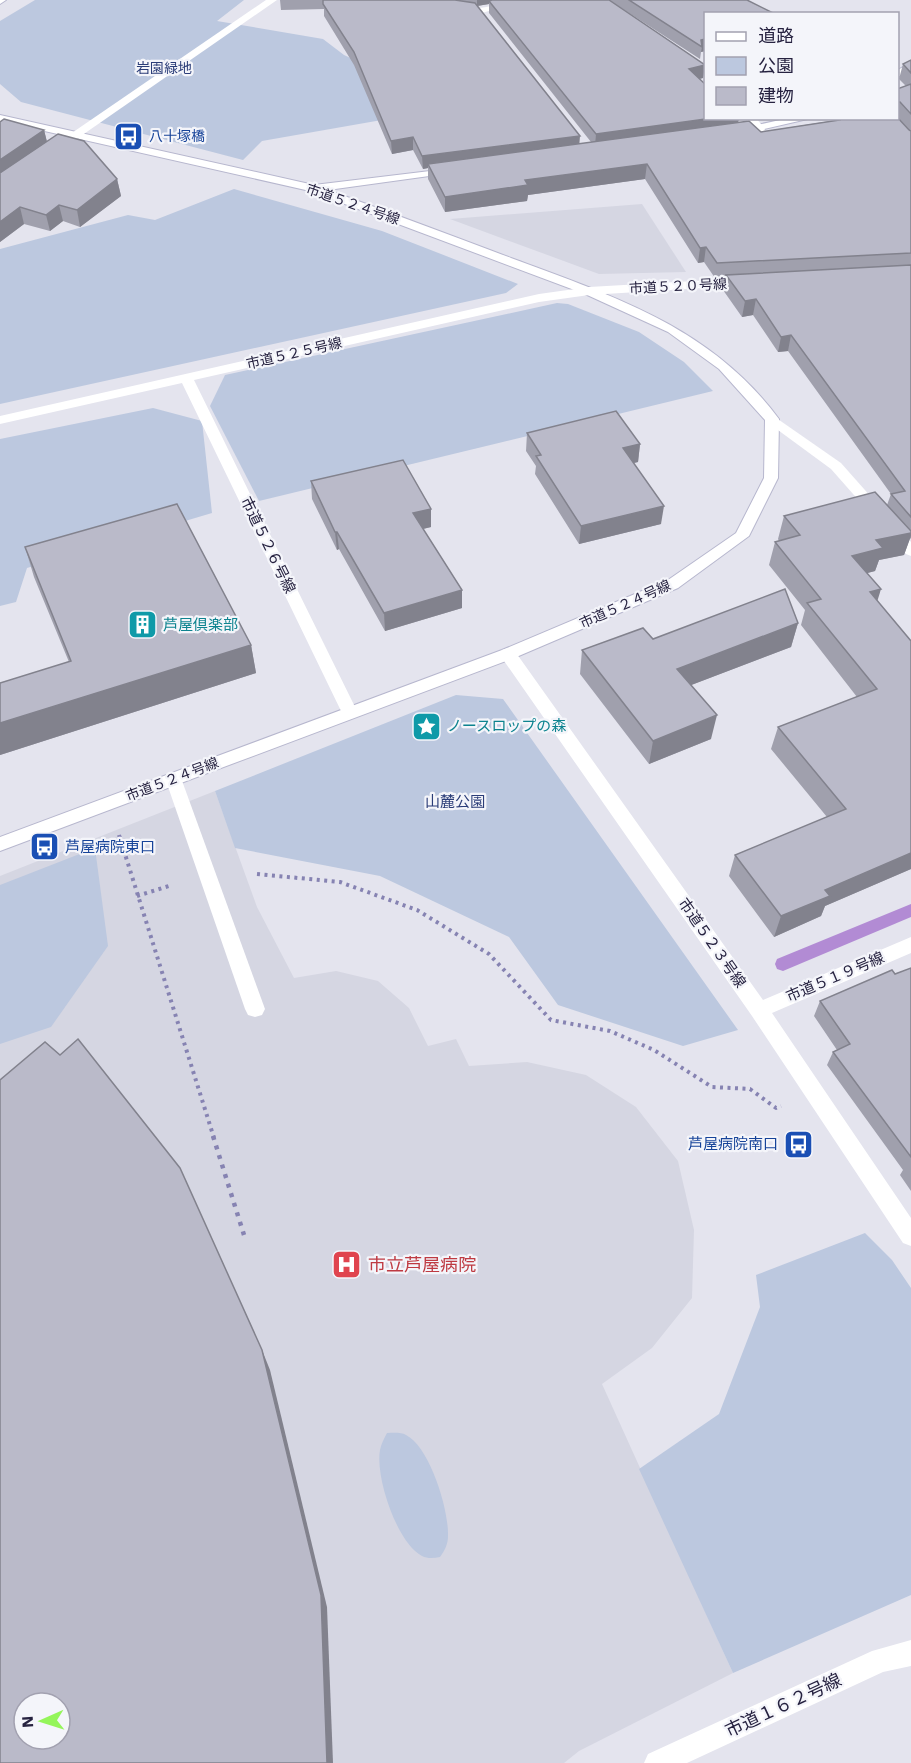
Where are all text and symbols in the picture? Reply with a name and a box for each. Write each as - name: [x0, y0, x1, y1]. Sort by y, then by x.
- legend: [704, 12, 899, 120]
- text: 道路: [758, 25, 794, 46]
- text: 公園: [758, 55, 794, 76]
- park label: 岩園緑地: [136, 60, 192, 76]
- text: 建物: [758, 85, 794, 106]
- bus stop icon: 八十塚橋: [112, 120, 144, 152]
- place label: 八十塚橋: [149, 128, 205, 144]
- street label: 市道５２４号線: [304, 180, 402, 228]
- street label: 市道５２０号線: [629, 275, 727, 297]
- street label: 市道５２５号線: [244, 334, 344, 372]
- street label: 市道５２６号線: [237, 494, 299, 596]
- street label: 市道５２４号線: [577, 577, 673, 631]
- building icon: 芦屋倶楽部: [126, 609, 158, 641]
- place label: 芦屋倶楽部: [163, 616, 238, 634]
- place icon: ノースロップの森: [410, 710, 442, 742]
- place label: ノースロップの森: [447, 717, 566, 735]
- street label: 市道５２４号線: [123, 754, 221, 804]
- park label: 山麓公園: [425, 793, 485, 811]
- bus stop icon: 芦屋病院東口: [28, 831, 60, 863]
- place label: 芦屋病院東口: [65, 838, 155, 856]
- street label: 市道５２３号線: [675, 895, 749, 991]
- street label: 市道５１９号線: [783, 948, 887, 1006]
- bus stop icon: 芦屋病院南口: [783, 1128, 815, 1160]
- place label: 芦屋病院南口: [688, 1135, 778, 1153]
- hospital icon: 市立芦屋病院: [331, 1248, 363, 1280]
- place label: 市立芦屋病院: [368, 1254, 476, 1275]
- street label: 市道１６２号線: [721, 1669, 845, 1741]
- north arrow: [12, 1691, 72, 1751]
- text: N: [18, 1715, 37, 1728]

